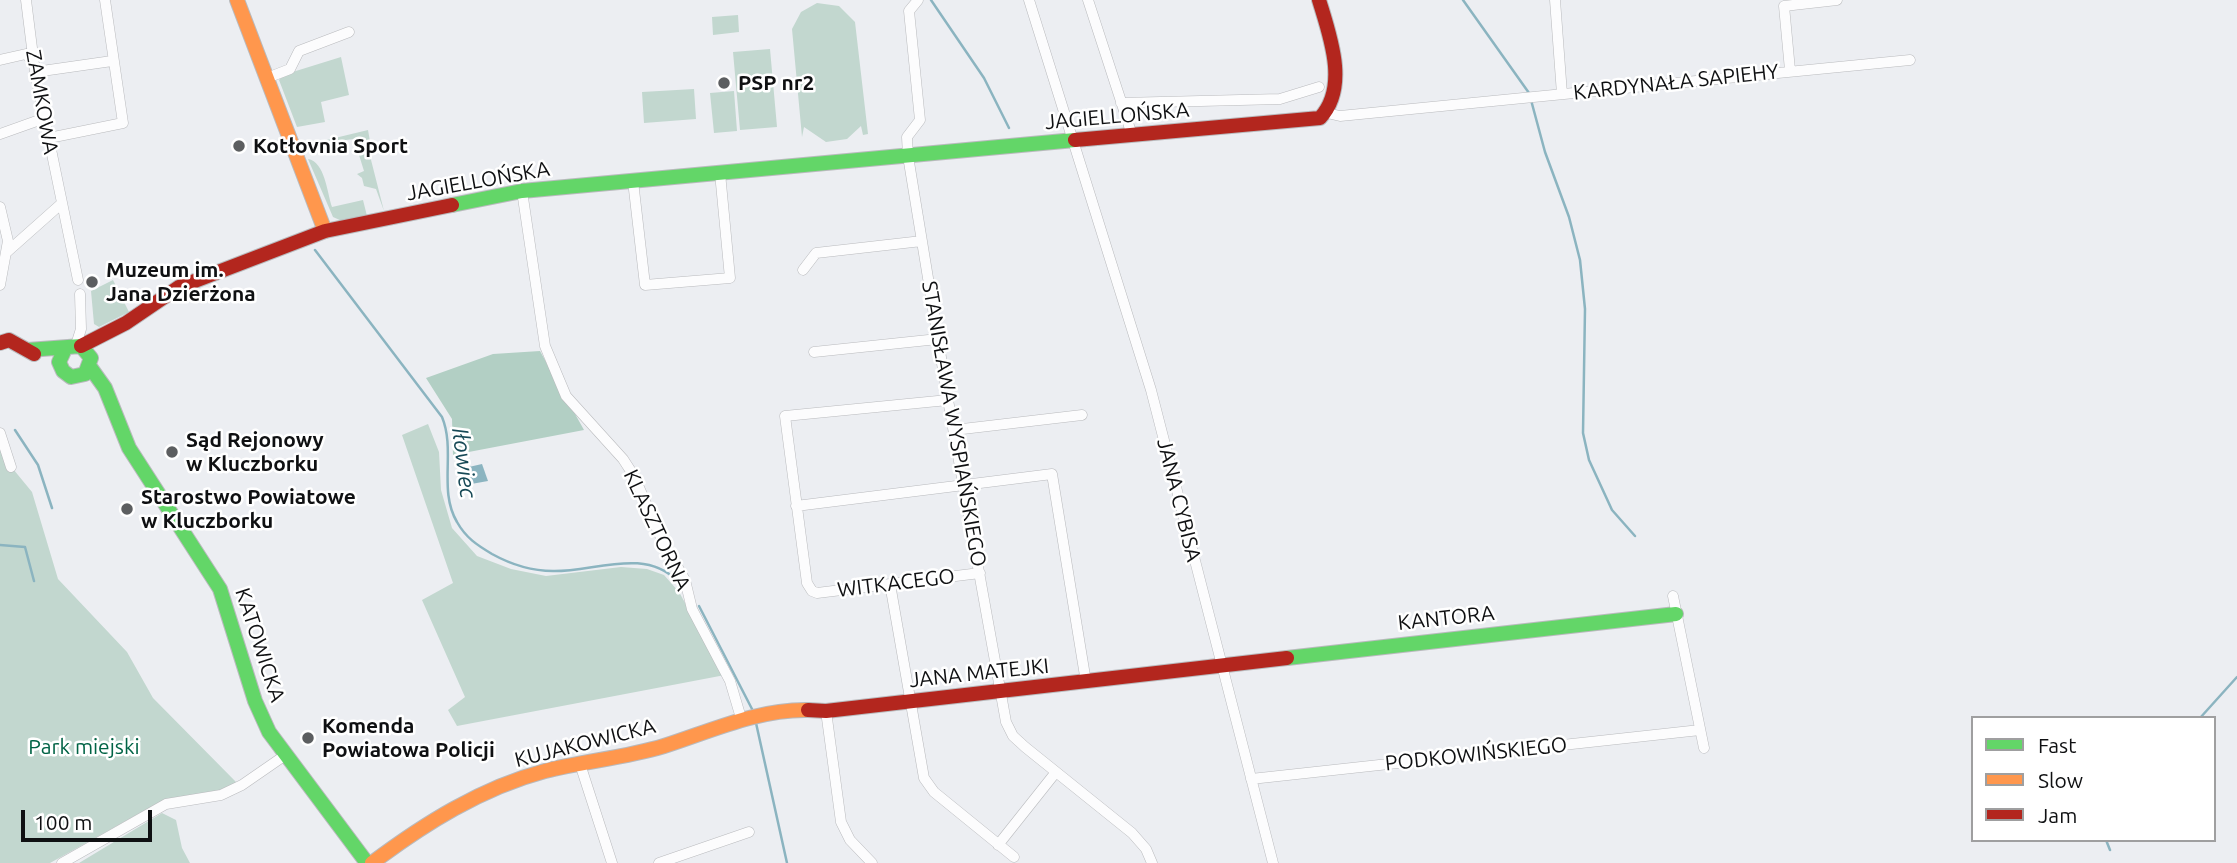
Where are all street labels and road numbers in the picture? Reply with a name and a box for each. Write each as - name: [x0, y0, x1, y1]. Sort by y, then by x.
- street label: ZAMKOWA: [20, 48, 64, 156]
- street label: KARDYNAŁA SAPIEHY: [1572, 59, 1780, 105]
- street label: JAGIELLOŃSKA: [1044, 97, 1190, 135]
- street label: JAGIELLOŃSKA: [404, 156, 552, 206]
- street label: STANISŁAWA WYSPIAŃSKIEGO: [916, 279, 992, 569]
- street label: JANA CYBISA: [1152, 436, 1206, 564]
- street label: KLASZTORNA: [618, 466, 696, 594]
- street label: WITKACEGO: [836, 563, 956, 603]
- street label: KATOWICKA: [230, 585, 290, 705]
- street label: KANTORA: [1396, 600, 1496, 636]
- street label: JANA MATEJKI: [908, 653, 1050, 693]
- street label: KUJAKOWICKA: [512, 713, 658, 773]
- street label: PODKOWIŃSKIEGO: [1384, 732, 1568, 776]

